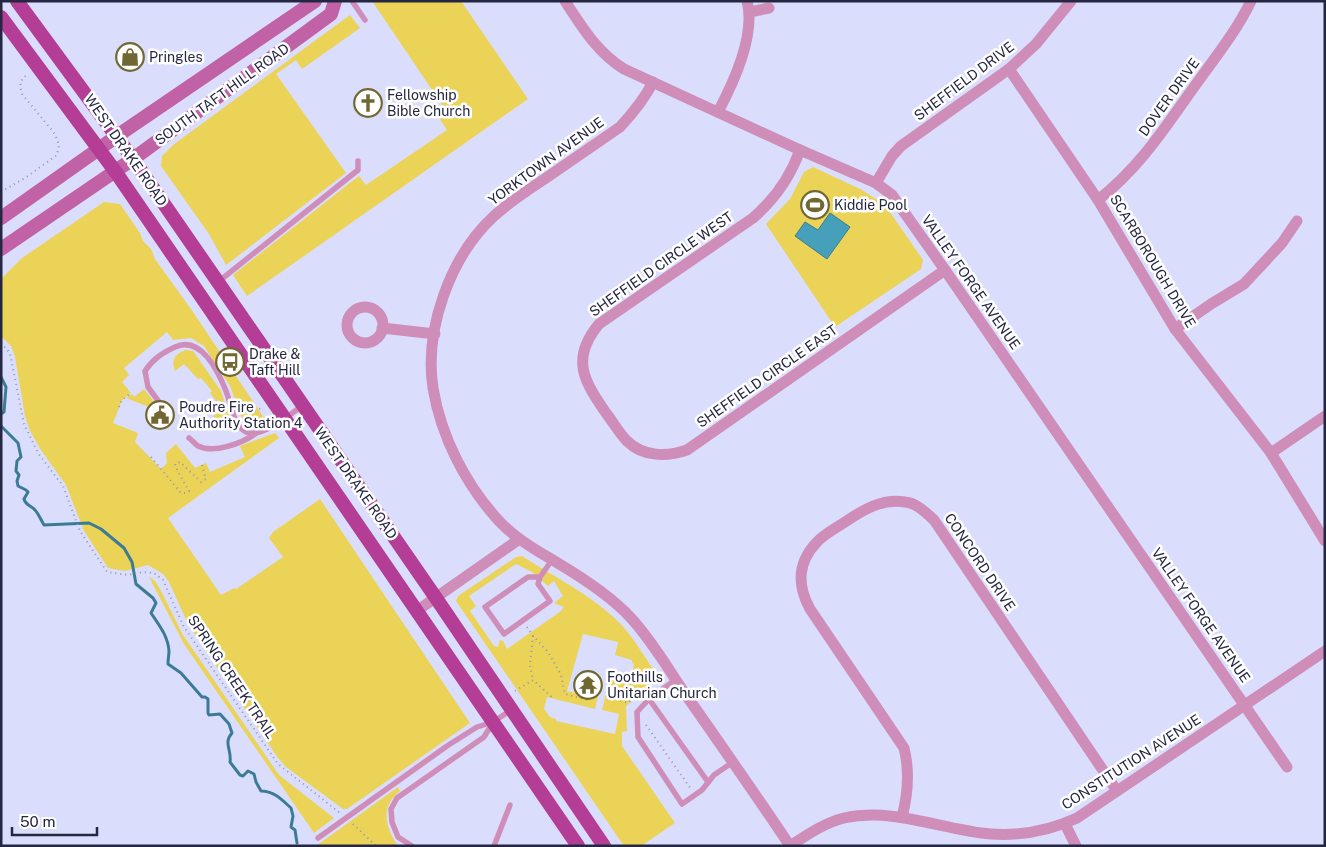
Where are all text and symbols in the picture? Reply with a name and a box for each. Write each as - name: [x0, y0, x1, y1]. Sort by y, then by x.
- street label: SHEFFIELD DRIVE: [911, 38, 1017, 124]
- street label: SOUTH TAFT HILL ROAD: [152, 40, 292, 148]
- shop icon: Pringles: [115, 42, 145, 72]
- place label: Pringles: [149, 49, 203, 65]
- street label: DOVER DRIVE: [1135, 55, 1203, 139]
- place label: Fellowship Bible Church: [387, 87, 470, 119]
- church icon: Fellowship Bible Church: [353, 88, 383, 118]
- street label: WEST DRAKE ROAD: [81, 91, 171, 209]
- street label: YORKTOWN AVENUE: [485, 114, 607, 208]
- sports icon: Kiddie Pool: [800, 190, 830, 220]
- street label: SCARBOROUGH DRIVE: [1107, 192, 1199, 330]
- place label: Kiddie Pool: [834, 197, 907, 213]
- street label: SHEFFIELD CIRCLE WEST: [586, 208, 736, 320]
- street label: VALLEY FORGE AVENUE: [918, 212, 1024, 352]
- street label: SHEFFIELD CIRCLE EAST: [694, 321, 840, 431]
- place label: Drake & Taft Hill: [249, 346, 301, 378]
- bus stop icon: Drake & Taft Hill: [215, 347, 245, 377]
- place label: Poudre Fire Authority Station 4: [179, 399, 303, 431]
- public building icon: Poudre Fire Authority Station 4: [145, 400, 175, 430]
- street label: WEST DRAKE ROAD: [311, 424, 401, 542]
- street label: CONCORD DRIVE: [941, 510, 1019, 614]
- street label: VALLEY FORGE AVENUE: [1148, 545, 1254, 685]
- street label: SPRING CREEK TRAIL: [185, 612, 279, 742]
- place label: Foothills Unitarian Church: [607, 669, 717, 701]
- temple icon: Foothills Unitarian Church: [573, 670, 603, 700]
- street label: CONSTITUTION AVENUE: [1059, 711, 1203, 813]
- scale bar: [12, 804, 98, 836]
- text: 50 m: [20, 813, 55, 830]

